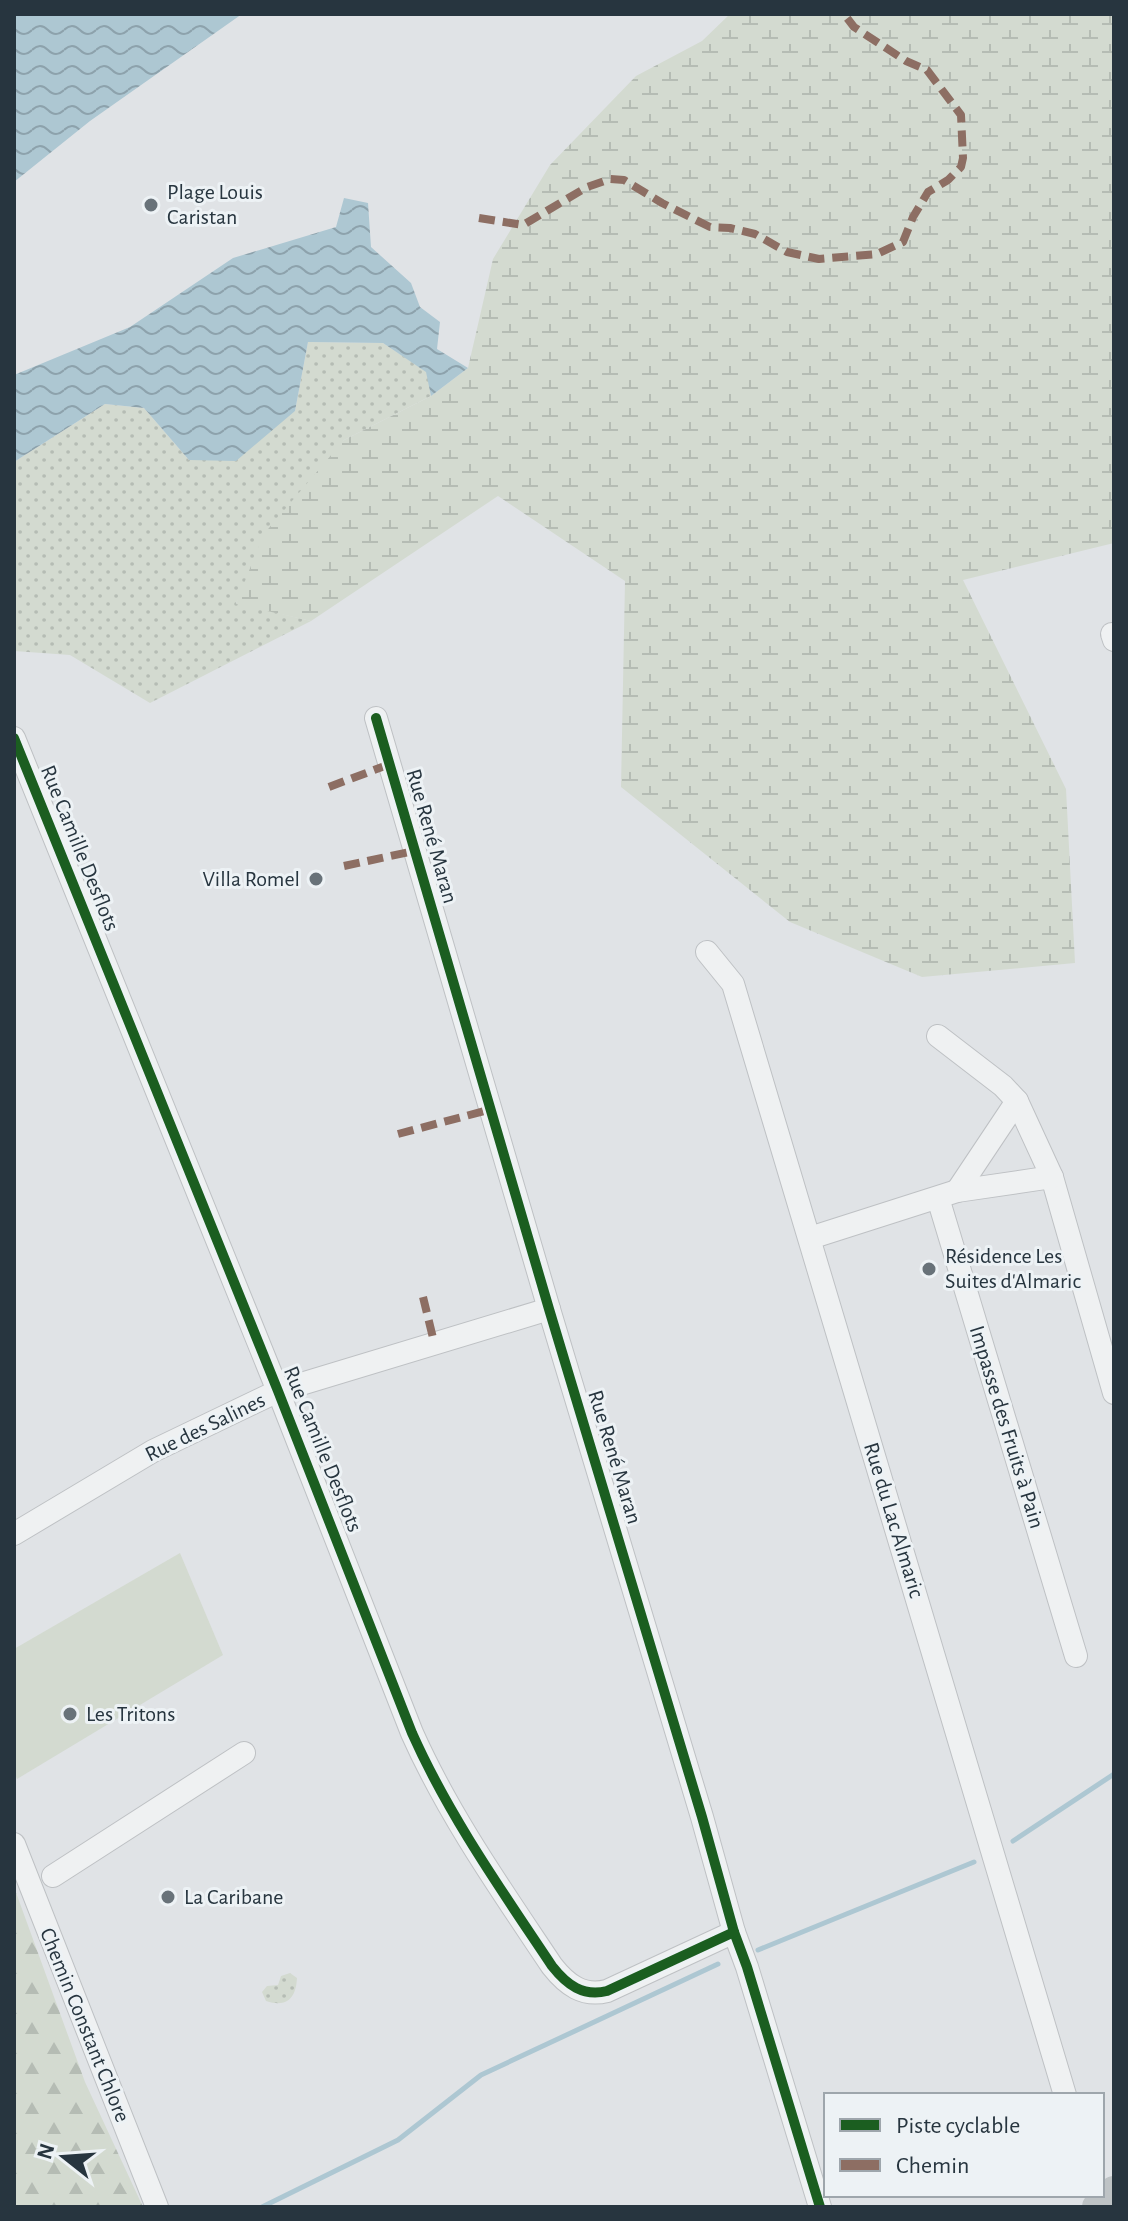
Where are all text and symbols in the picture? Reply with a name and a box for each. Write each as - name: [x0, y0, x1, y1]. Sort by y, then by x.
- place label: Plage Louis Caristan: [167, 181, 263, 228]
- marker: Plage Louis Caristan: [142, 196, 160, 214]
- street label: Rue Camille Desflots: [37, 762, 123, 934]
- street label: Rue René Maran: [402, 766, 462, 906]
- place label: Villa Romel: [202, 868, 300, 890]
- marker: Villa Romel: [307, 870, 325, 888]
- place label: Résidence Les Suites d'Almaric: [945, 1245, 1081, 1292]
- marker: Résidence Les Suites d'Almaric: [920, 1260, 938, 1278]
- street label: Impasse des Fruits à Pain: [966, 1323, 1048, 1531]
- street label: Rue Camille Desflots: [280, 1363, 366, 1535]
- street label: Rue René Maran: [584, 1387, 646, 1527]
- street label: Rue des Salines: [142, 1388, 268, 1466]
- street label: Rue du Lac Almaric: [860, 1440, 928, 1601]
- place label: Les Tritons: [86, 1703, 175, 1725]
- marker: Les Tritons: [61, 1705, 79, 1723]
- place label: La Caribane: [184, 1886, 284, 1908]
- marker: La Caribane: [159, 1888, 177, 1906]
- street label: Chemin Constant Chlore: [36, 1925, 134, 2125]
- legend: [824, 2093, 1104, 2197]
- text: Piste cyclable: [896, 2114, 1020, 2138]
- north arrow: [24, 2117, 104, 2197]
- text: N: [33, 2141, 59, 2162]
- text: Chemin: [896, 2154, 969, 2178]

